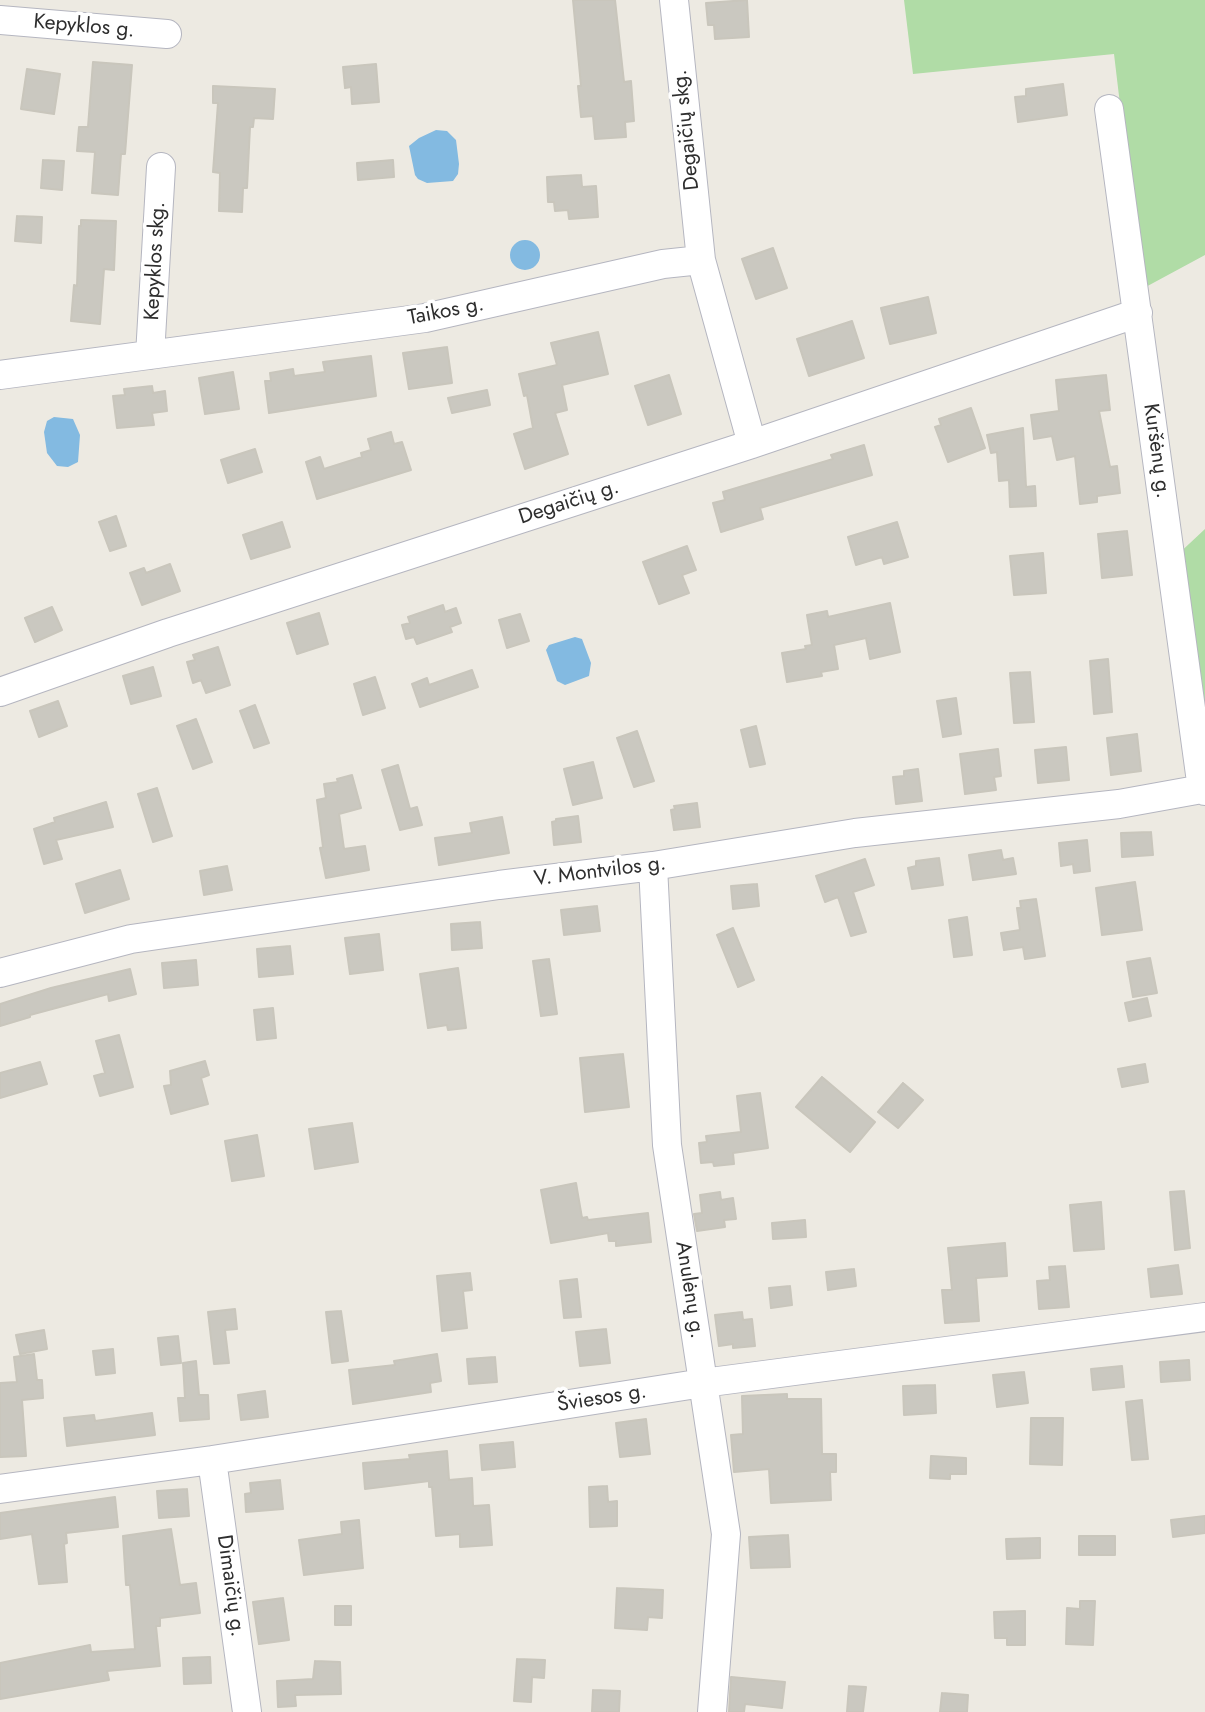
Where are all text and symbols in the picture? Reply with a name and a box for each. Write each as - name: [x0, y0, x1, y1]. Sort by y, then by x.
- street label: Kepyklos g.: [32, 10, 136, 44]
- street label: Degaičių skg.: [668, 68, 706, 192]
- street label: Kepyklos skg.: [140, 201, 172, 321]
- street label: Taikos g.: [406, 292, 486, 332]
- street label: Kuršėnų g.: [1137, 402, 1175, 500]
- street label: Degaičių g.: [516, 475, 622, 531]
- street label: V. Montvilos g.: [532, 851, 668, 893]
- street label: Anulėnų g.: [669, 1240, 709, 1340]
- street label: Šviesos g.: [556, 1380, 648, 1418]
- street label: Dimaičių g.: [210, 1533, 250, 1639]

